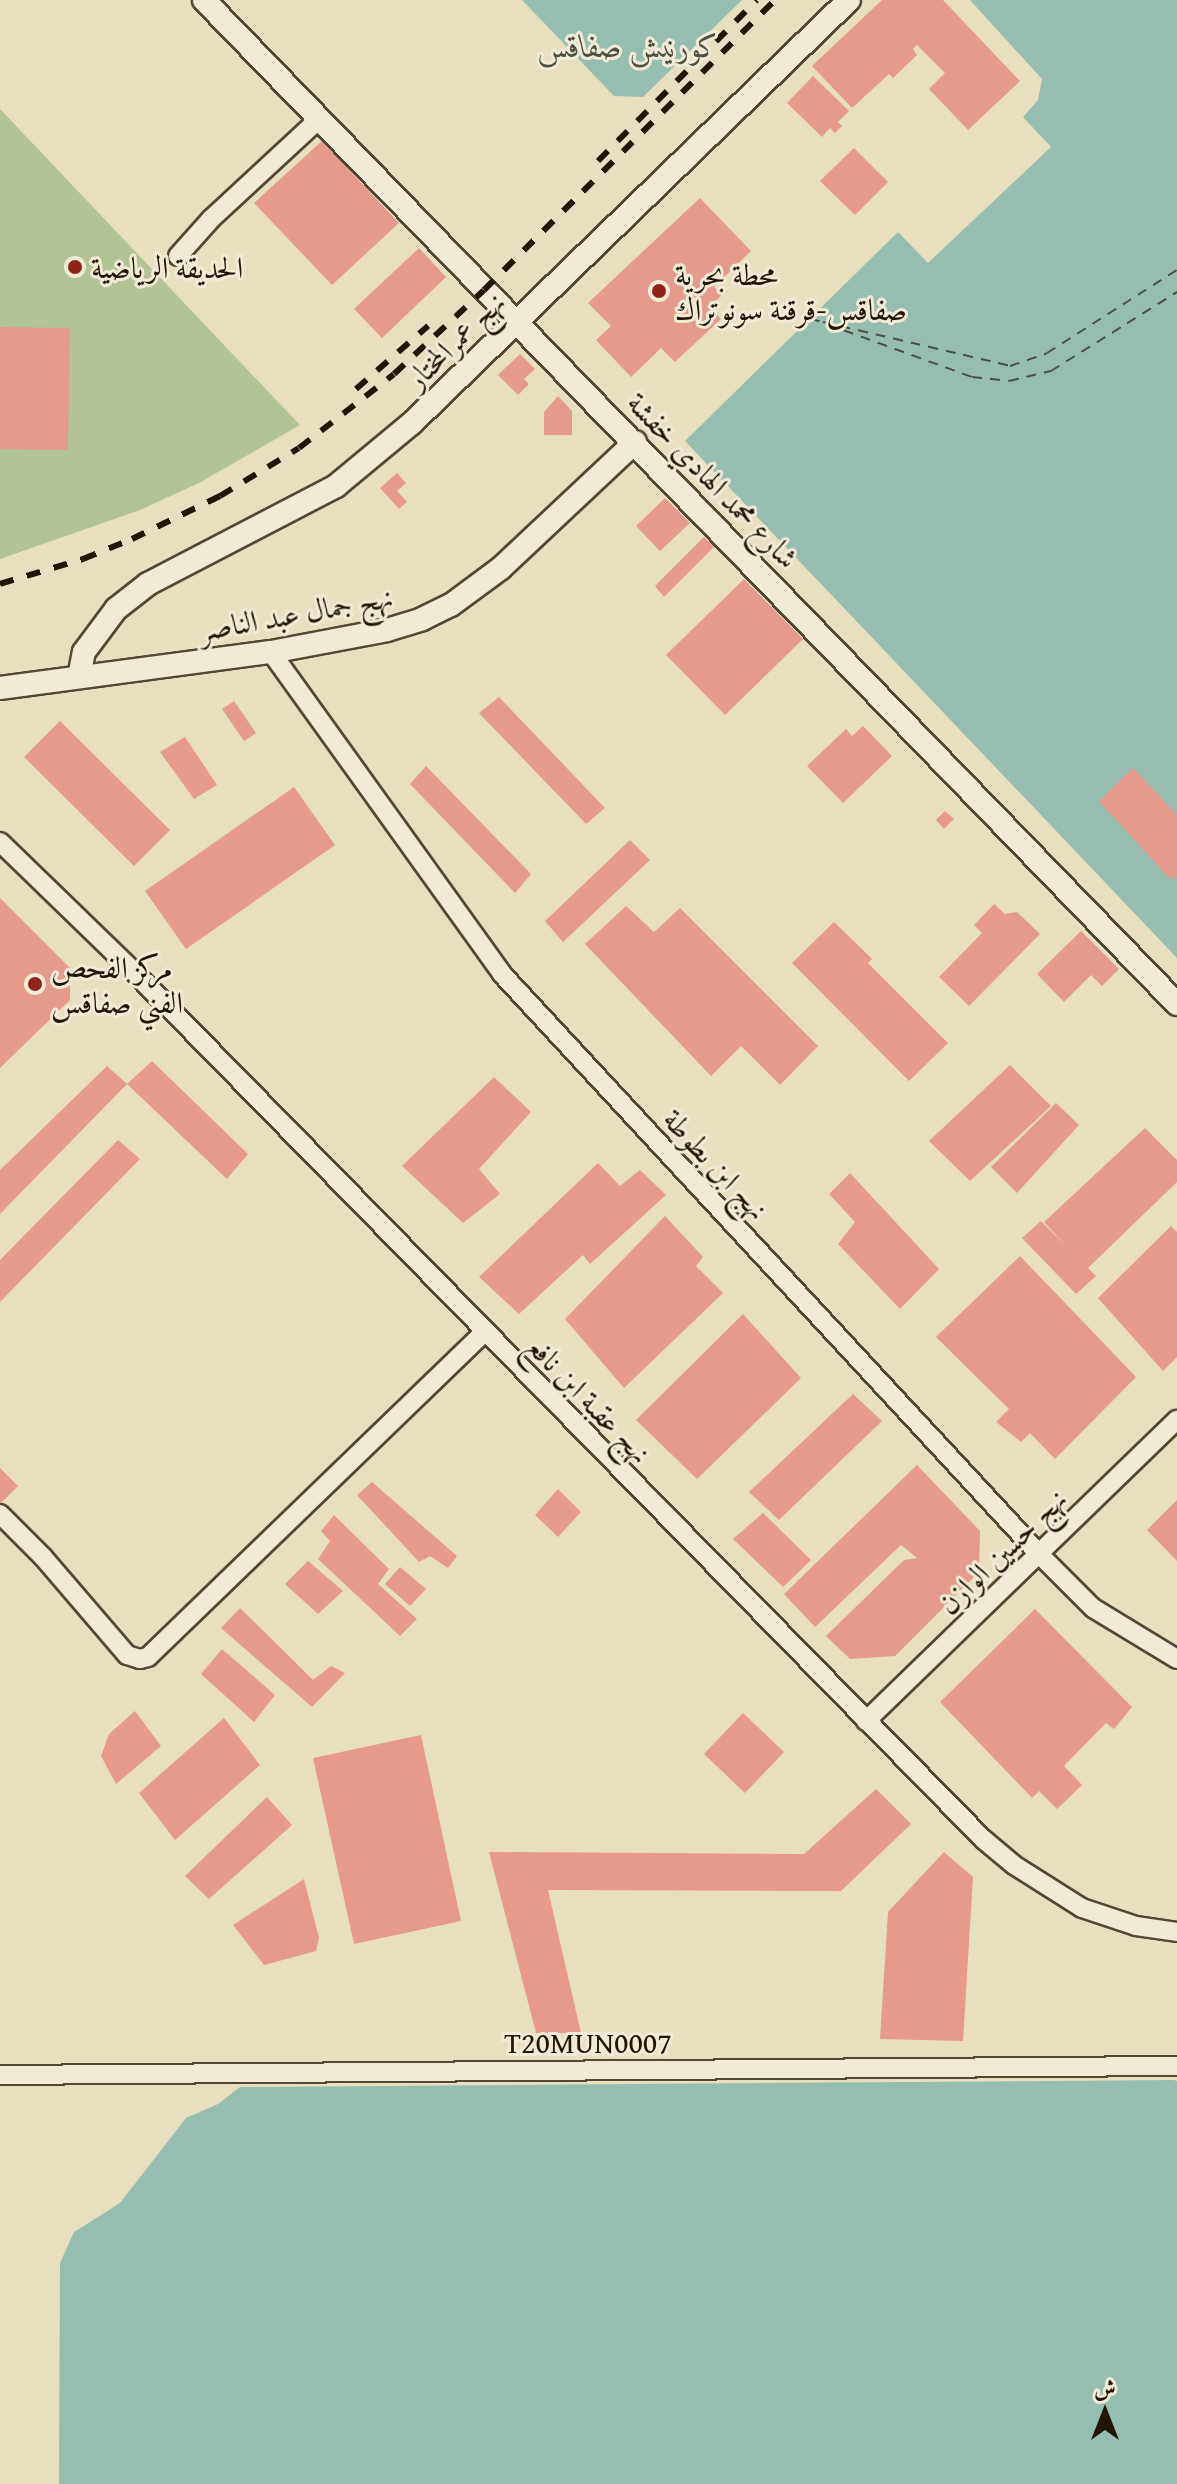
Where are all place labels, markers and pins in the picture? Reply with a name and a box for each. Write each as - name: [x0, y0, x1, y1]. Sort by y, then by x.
- place label: الحديقة الرياضية: [91, 249, 243, 285]
- place label: محطة بحرية صفاقس-قرقنة سونوتراك: [675, 256, 907, 326]
- marker: الحديقة الرياضية: [66, 258, 84, 276]
- marker: محطة بحرية صفاقس-قرقنة سونوتراك: [650, 282, 668, 300]
- place label: مركز الفحص الفني صفاقس: [51, 949, 183, 1020]
- marker: مركز الفحص الفني صفاقس: [26, 975, 44, 993]

